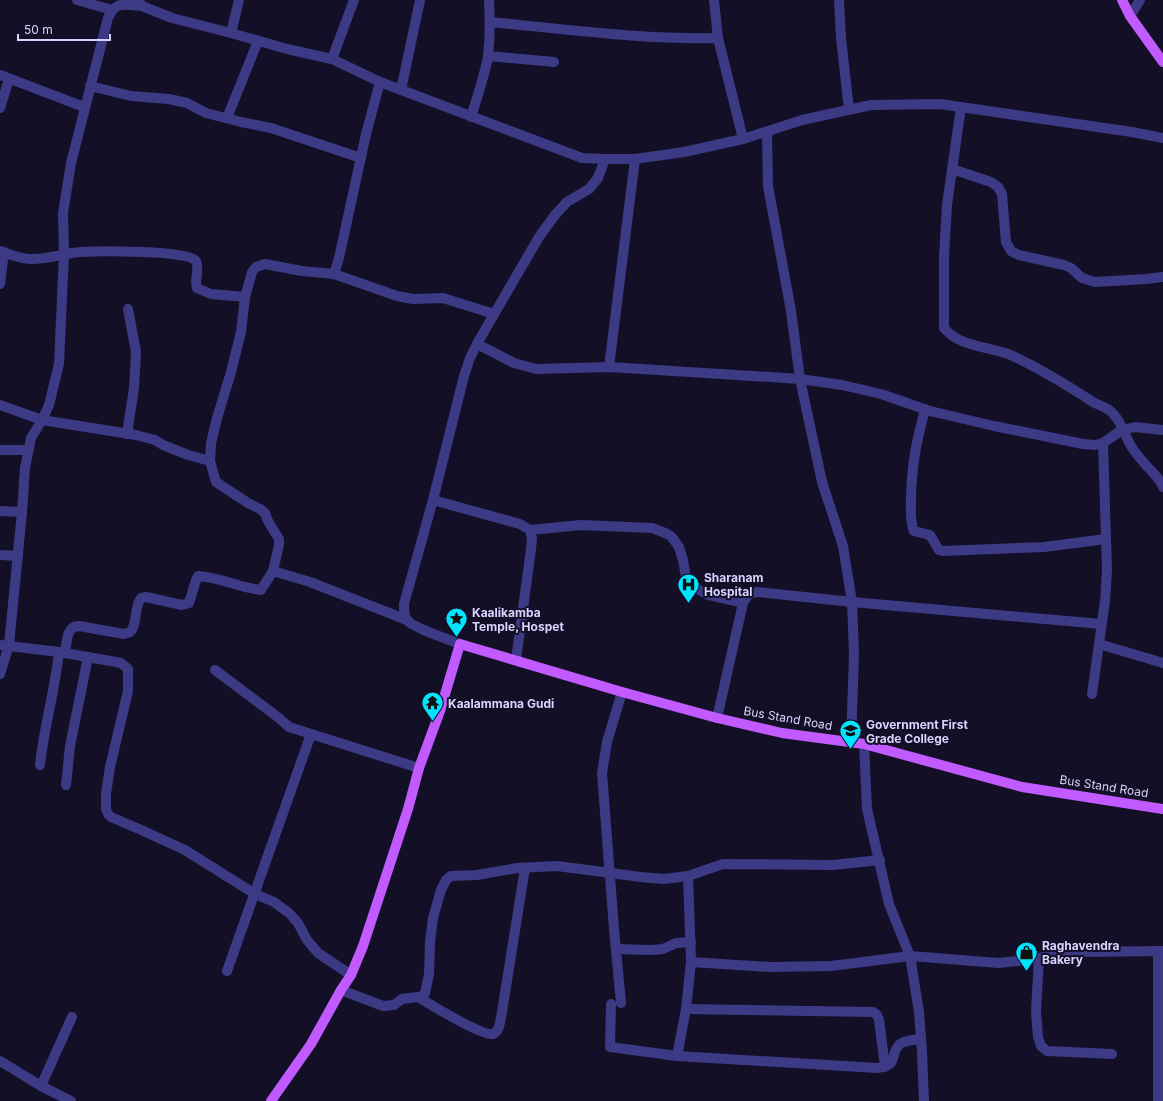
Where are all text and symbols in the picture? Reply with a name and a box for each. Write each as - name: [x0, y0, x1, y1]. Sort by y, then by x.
- scale bar: [18, 16, 110, 42]
- text: 50 m: [24, 22, 53, 37]
- place label: Sharanam Hospital: [704, 570, 763, 599]
- hospital icon: Sharanam Hospital: [676, 571, 702, 604]
- place label: Kaalikamba Temple, Hospet: [472, 605, 564, 634]
- place icon: Kaalikamba Temple, Hospet: [443, 606, 469, 639]
- temple icon: Kaalammana Gudi: [420, 690, 446, 723]
- place label: Kaalammana Gudi: [448, 696, 554, 711]
- street label: Bus Stand Road: [742, 703, 834, 733]
- place label: Government First Grade College: [866, 717, 968, 746]
- school or university icon: Government First Grade College: [838, 718, 864, 751]
- street label: Bus Stand Road: [1058, 772, 1150, 800]
- place label: Raghavendra Bakery: [1042, 938, 1119, 967]
- shop icon: Raghavendra Bakery: [1014, 939, 1040, 972]

